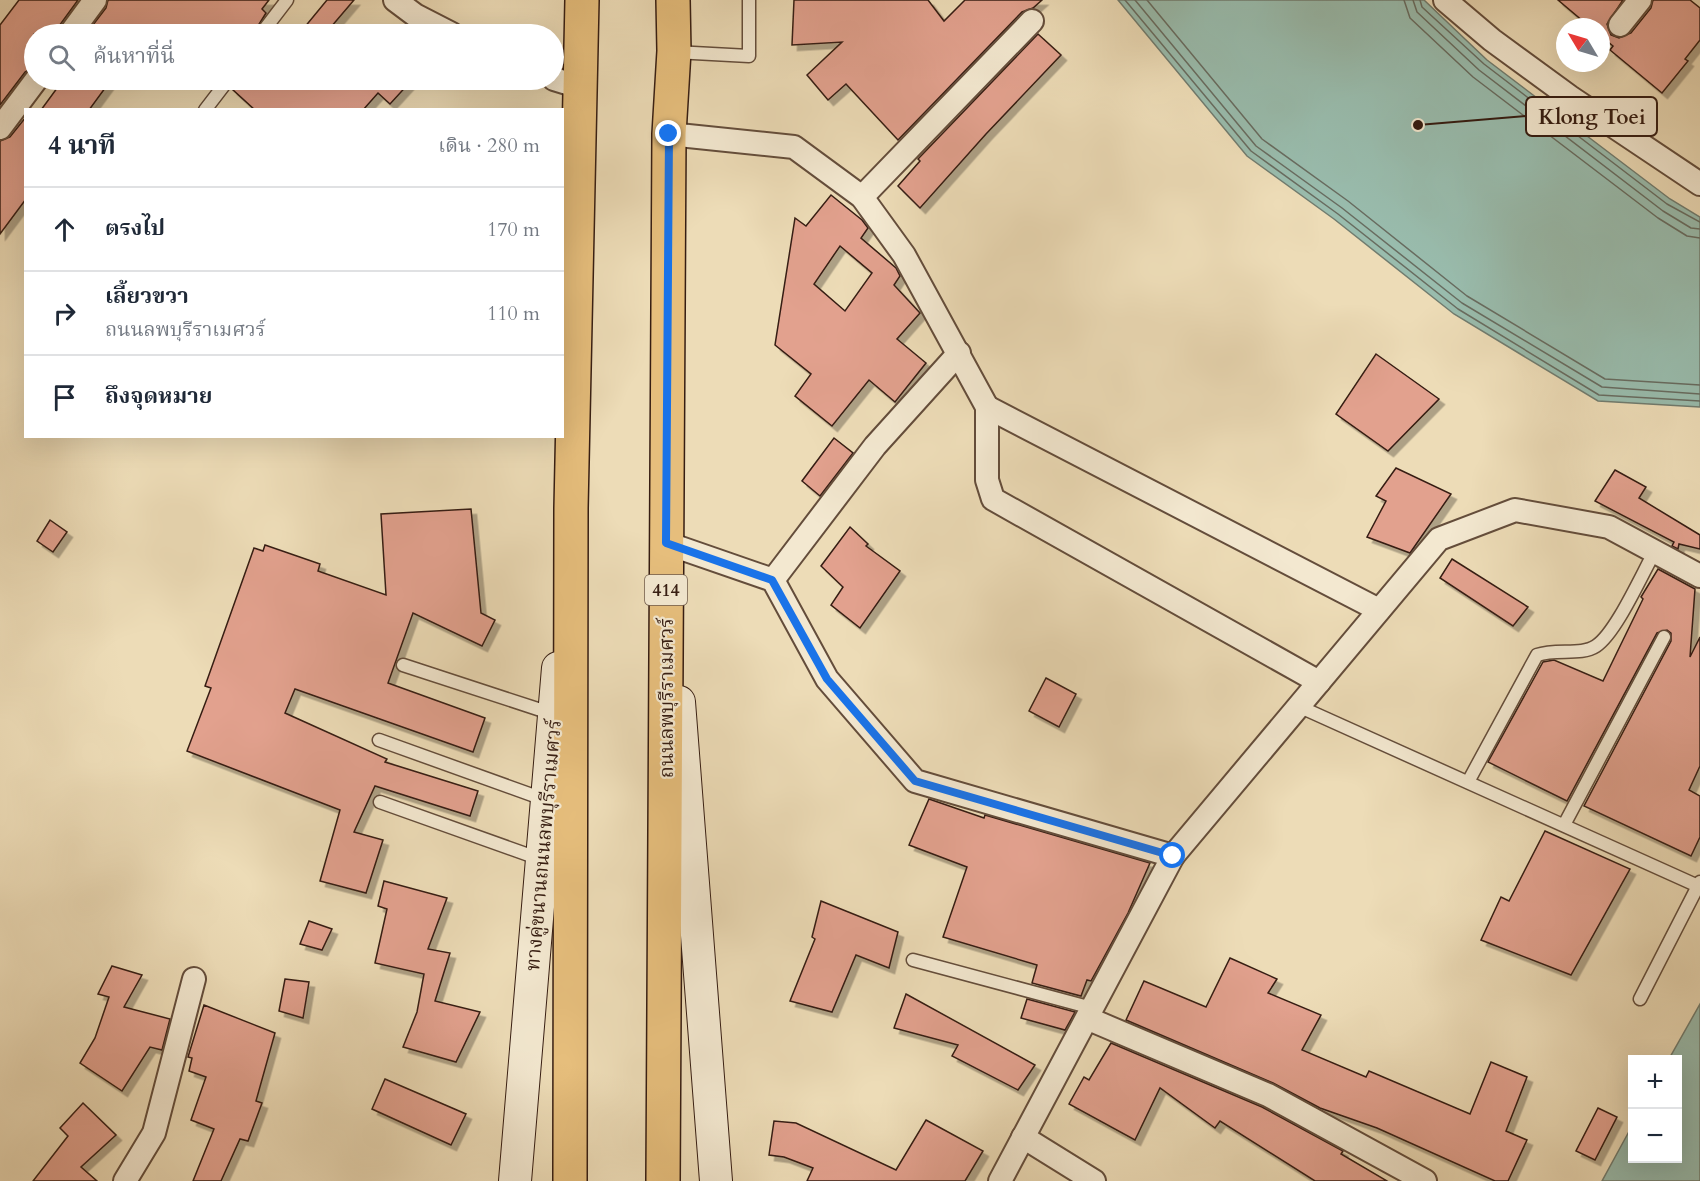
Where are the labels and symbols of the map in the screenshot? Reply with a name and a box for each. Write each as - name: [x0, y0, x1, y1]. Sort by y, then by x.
- north arrow: [1556, 18, 1610, 72]
- callout: Klong Toei: [1526, 97, 1657, 136]
- text: Klong Toei: [1538, 103, 1646, 132]
- route end: [655, 120, 681, 146]
- road number: 414: [645, 575, 687, 605]
- street label: ถนนลพบุรีราเมศวร์: [653, 617, 680, 778]
- street label: ทางคู่ขนานถนนลพบุรีราเมศวร์: [519, 717, 568, 972]
- route start: [1159, 842, 1185, 868]

